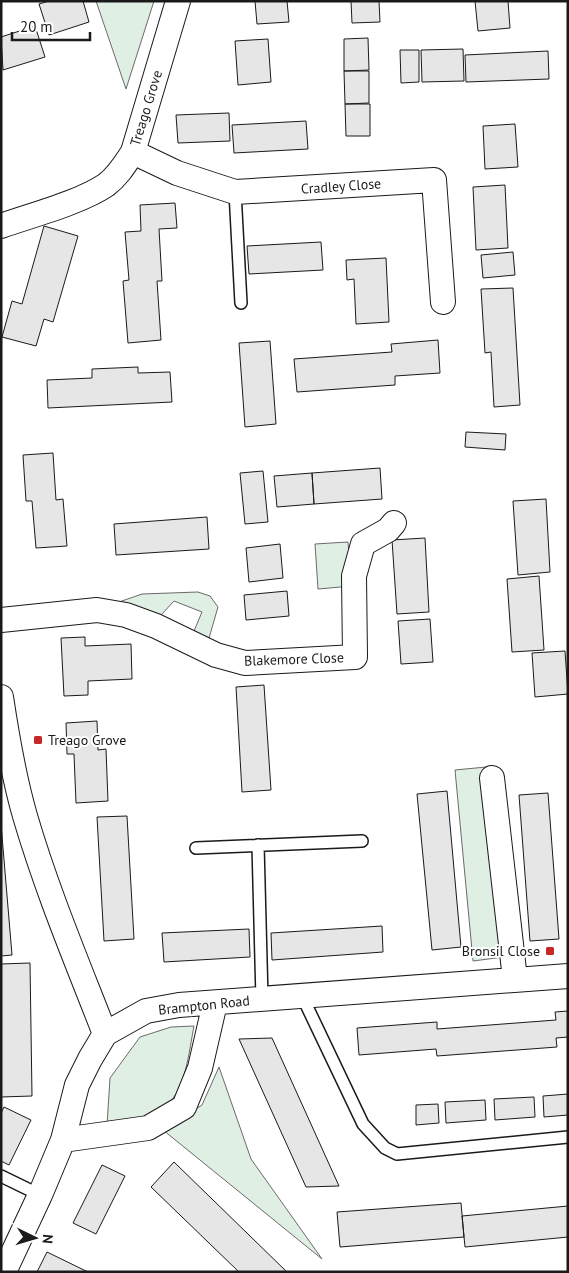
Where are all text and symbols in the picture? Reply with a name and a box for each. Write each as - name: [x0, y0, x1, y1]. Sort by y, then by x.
- scale bar: [12, 10, 90, 42]
- text: 20 m: [20, 17, 53, 36]
- street label: Treago Grove: [126, 68, 166, 148]
- street label: Cradley Close: [300, 174, 382, 198]
- street label: Blakemore Close: [244, 648, 344, 670]
- place label: Treago Grove: [48, 731, 126, 749]
- marker: Treago Grove: [32, 734, 44, 746]
- place label: Bronsil Close: [462, 942, 540, 960]
- marker: Bronsil Close: [544, 945, 556, 957]
- street label: Brampton Road: [157, 991, 251, 1019]
- north arrow: [10, 1213, 60, 1263]
- text: N: [39, 1234, 57, 1245]

